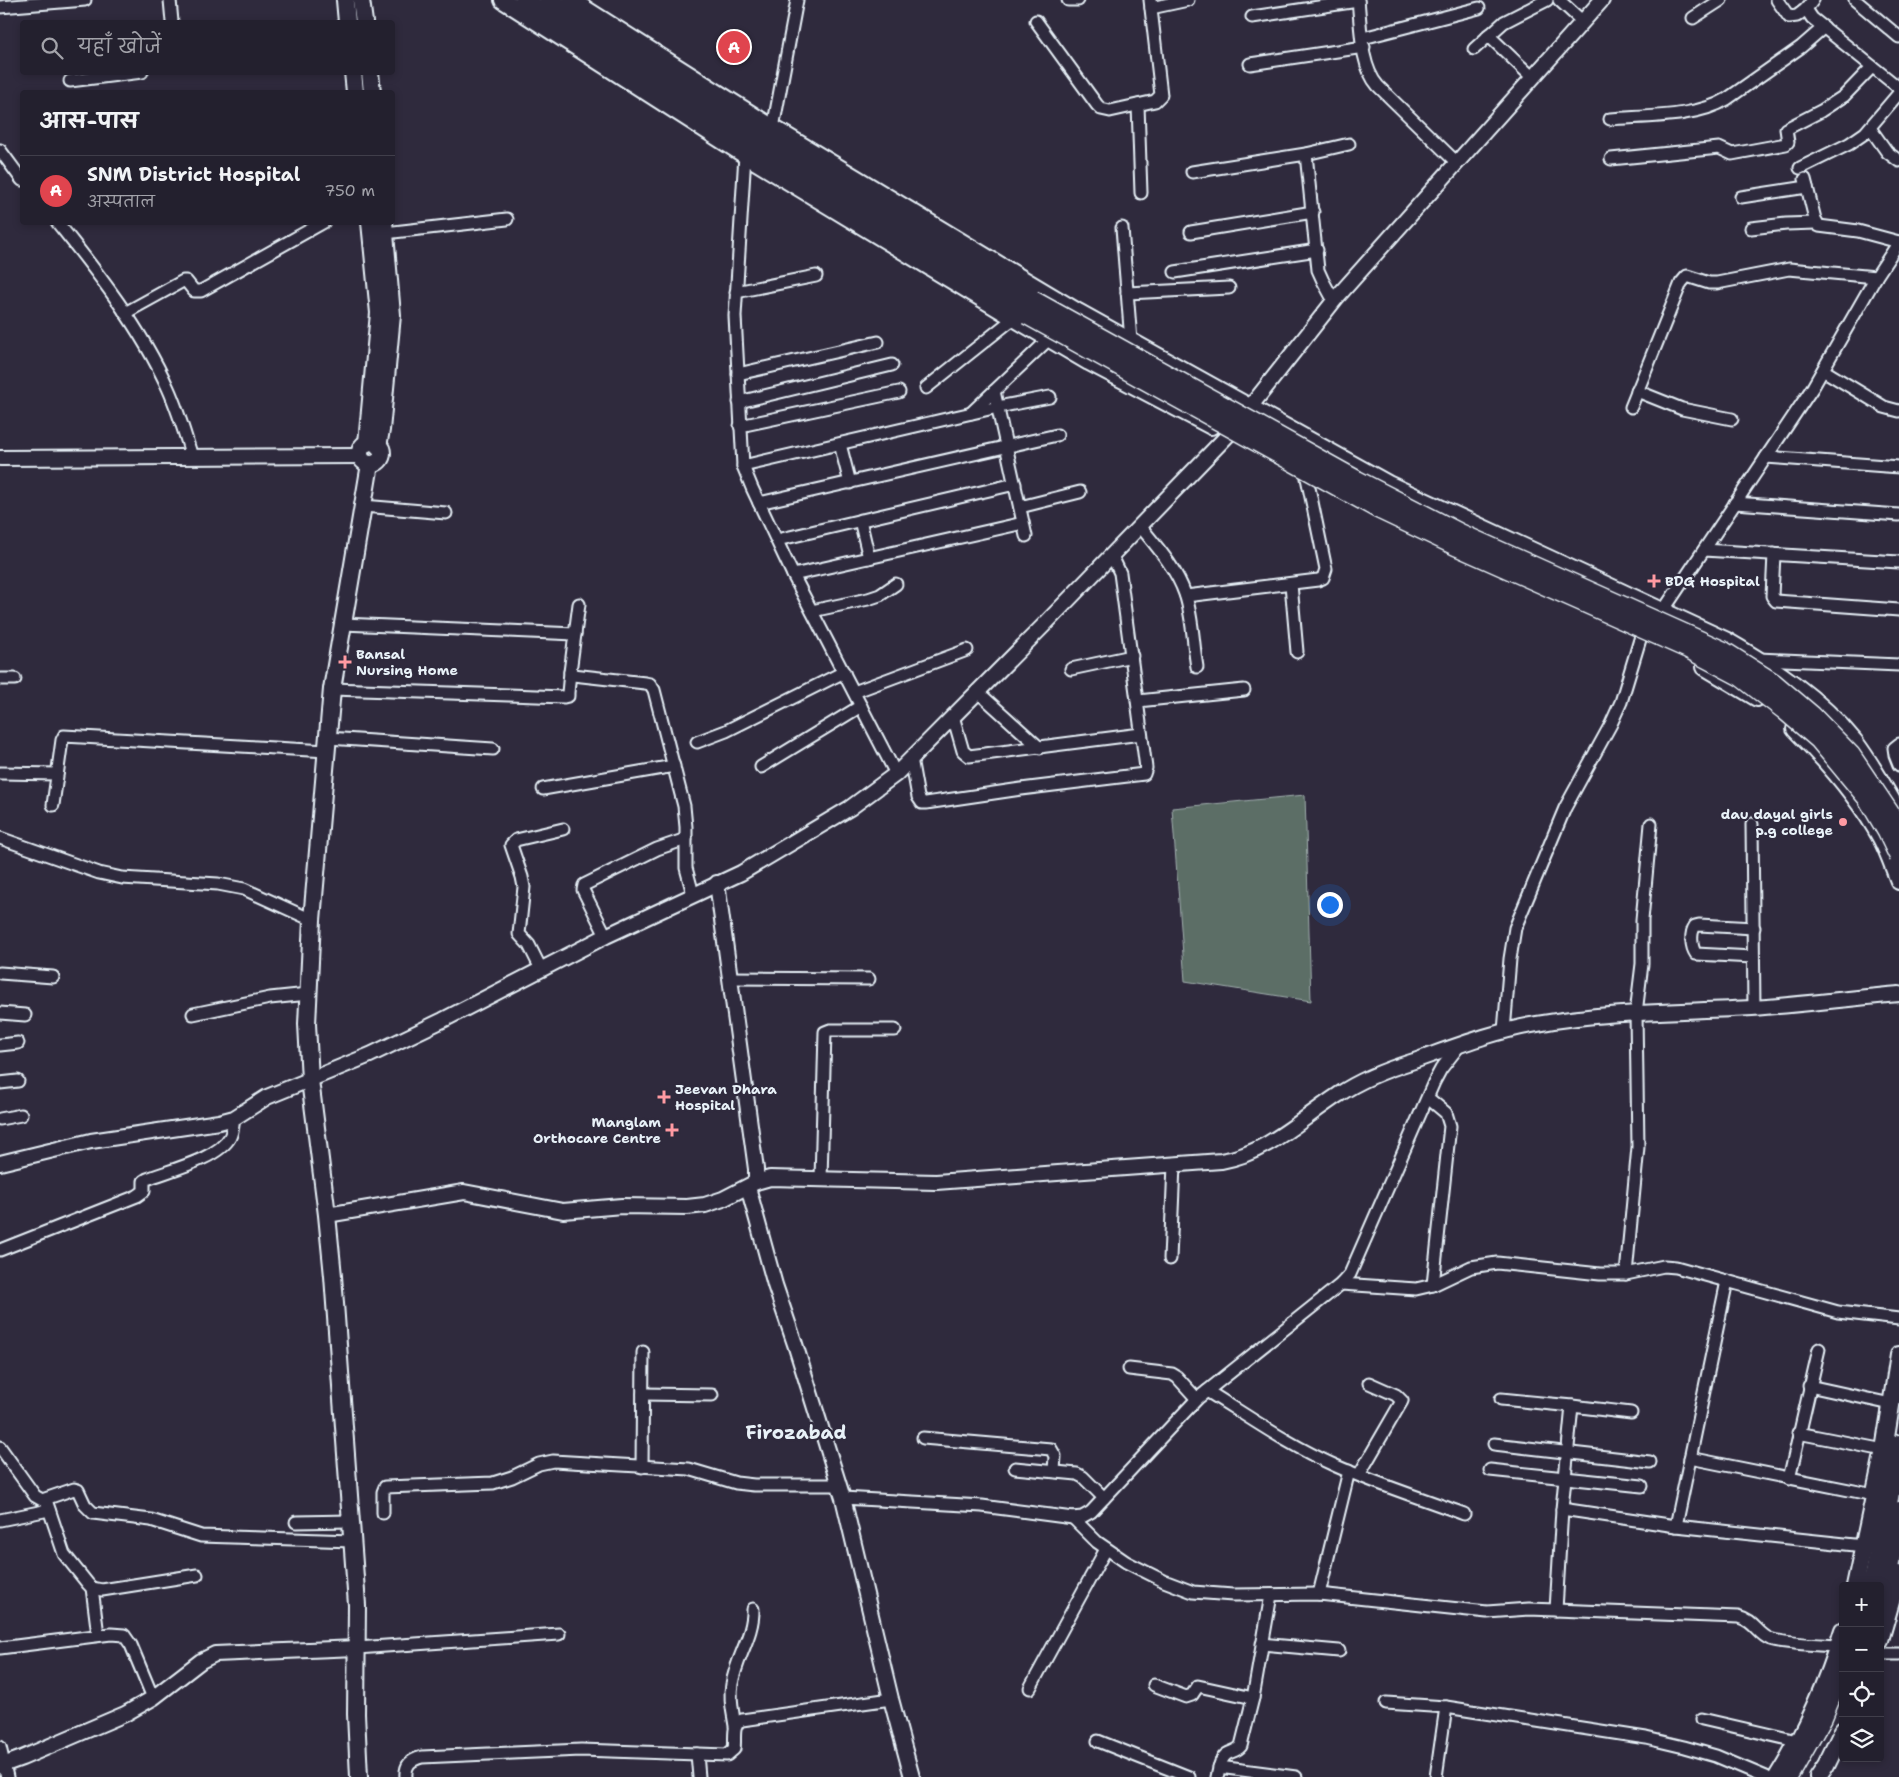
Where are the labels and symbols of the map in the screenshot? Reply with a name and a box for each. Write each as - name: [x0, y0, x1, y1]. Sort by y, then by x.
- pin: A: [718, 28, 750, 66]
- place label: BDG Hospital: [1665, 572, 1760, 590]
- marker: BDG Hospital: [1647, 574, 1661, 588]
- place label: Bansal Nursing Home: [356, 645, 458, 679]
- marker: Bansal Nursing Home: [338, 655, 352, 669]
- place label: dau dayal girls p.g college: [1721, 805, 1833, 839]
- marker: dau dayal girls p.g college: [1837, 816, 1849, 828]
- your location: [1317, 892, 1343, 918]
- place label: Jeevan Dhara Hospital: [675, 1080, 777, 1114]
- marker: Jeevan Dhara Hospital: [657, 1090, 671, 1104]
- place label: Manglam Orthocare Centre: [533, 1113, 661, 1147]
- marker: Manglam Orthocare Centre: [665, 1123, 679, 1137]
- district label: Firozabad: [745, 1420, 847, 1445]

